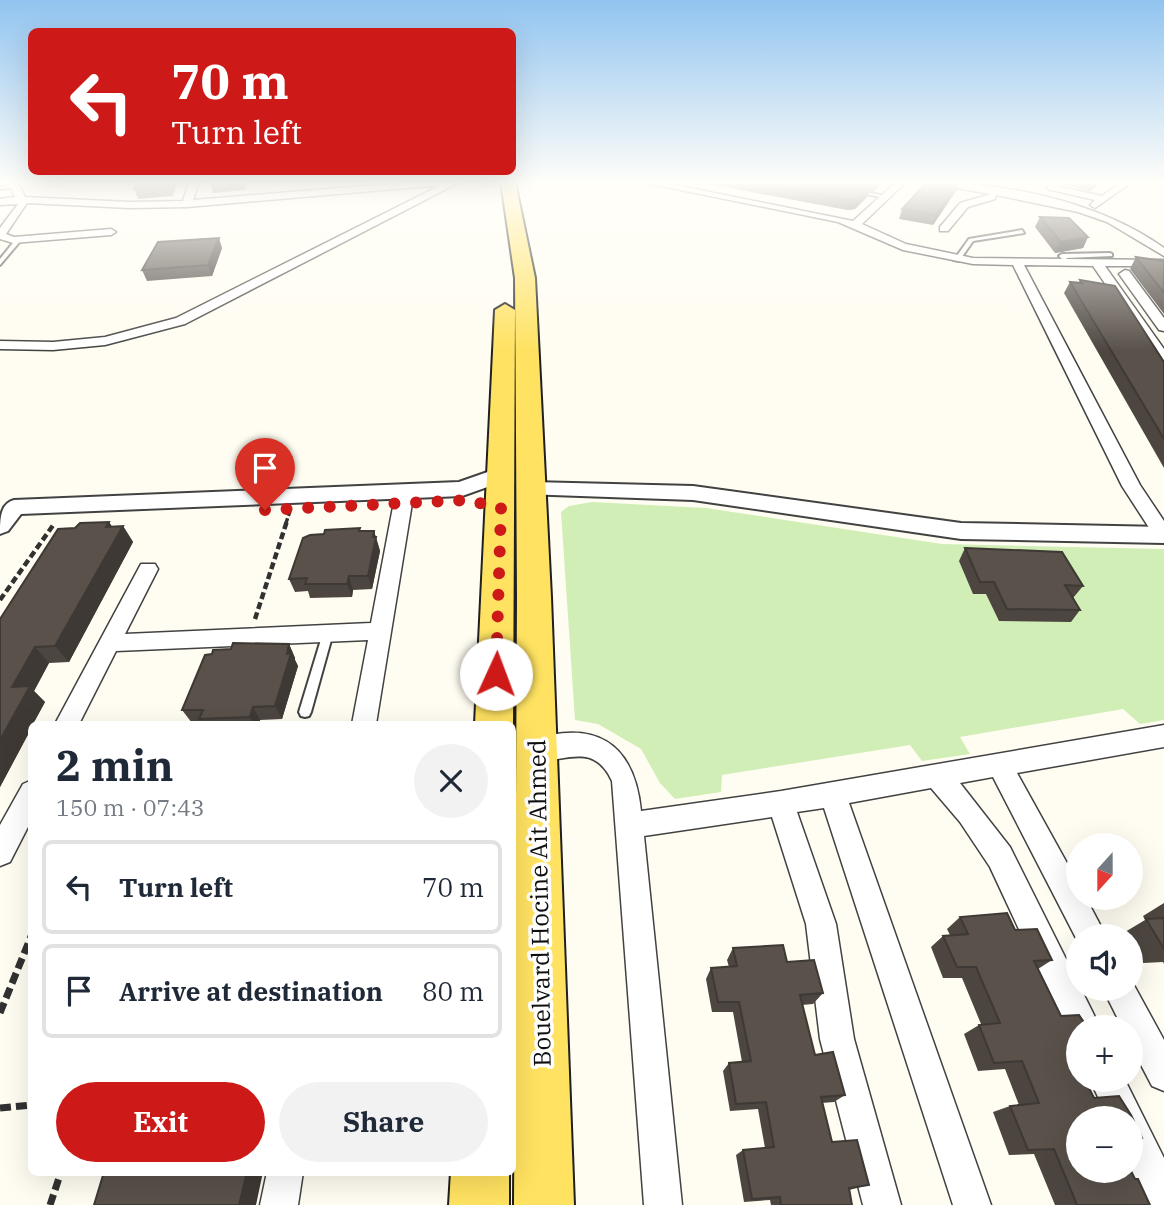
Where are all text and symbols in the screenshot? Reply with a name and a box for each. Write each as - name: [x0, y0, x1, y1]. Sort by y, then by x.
- text: 70 m: [171, 49, 289, 112]
- icon: left: [56, 56, 147, 147]
- text: Turn left: [171, 111, 302, 153]
- pin: [235, 438, 295, 510]
- icon: arrive: [246, 449, 284, 487]
- position arrow: [459, 637, 533, 711]
- text: 2 min: [56, 738, 174, 793]
- street label: Bouelvard Hocine Ait Ahmed: [520, 739, 558, 1067]
- button: close: [414, 744, 488, 818]
- text: 150 m · 07:43: [56, 792, 205, 822]
- north arrow: [1066, 833, 1143, 910]
- map controls: [1066, 833, 1143, 1183]
- icon: left: [60, 868, 98, 906]
- text: Turn left: [119, 870, 233, 904]
- text: 70 m: [422, 870, 484, 904]
- button: sound: [1066, 924, 1143, 1001]
- icon: arrive: [60, 972, 98, 1010]
- text: Arrive at destination: [119, 974, 383, 1008]
- text: 80 m: [422, 974, 484, 1008]
- button: +: [1066, 1015, 1143, 1092]
- button: Exit: [56, 1082, 265, 1162]
- button: Share: [279, 1082, 488, 1162]
- button: −: [1066, 1106, 1143, 1183]

